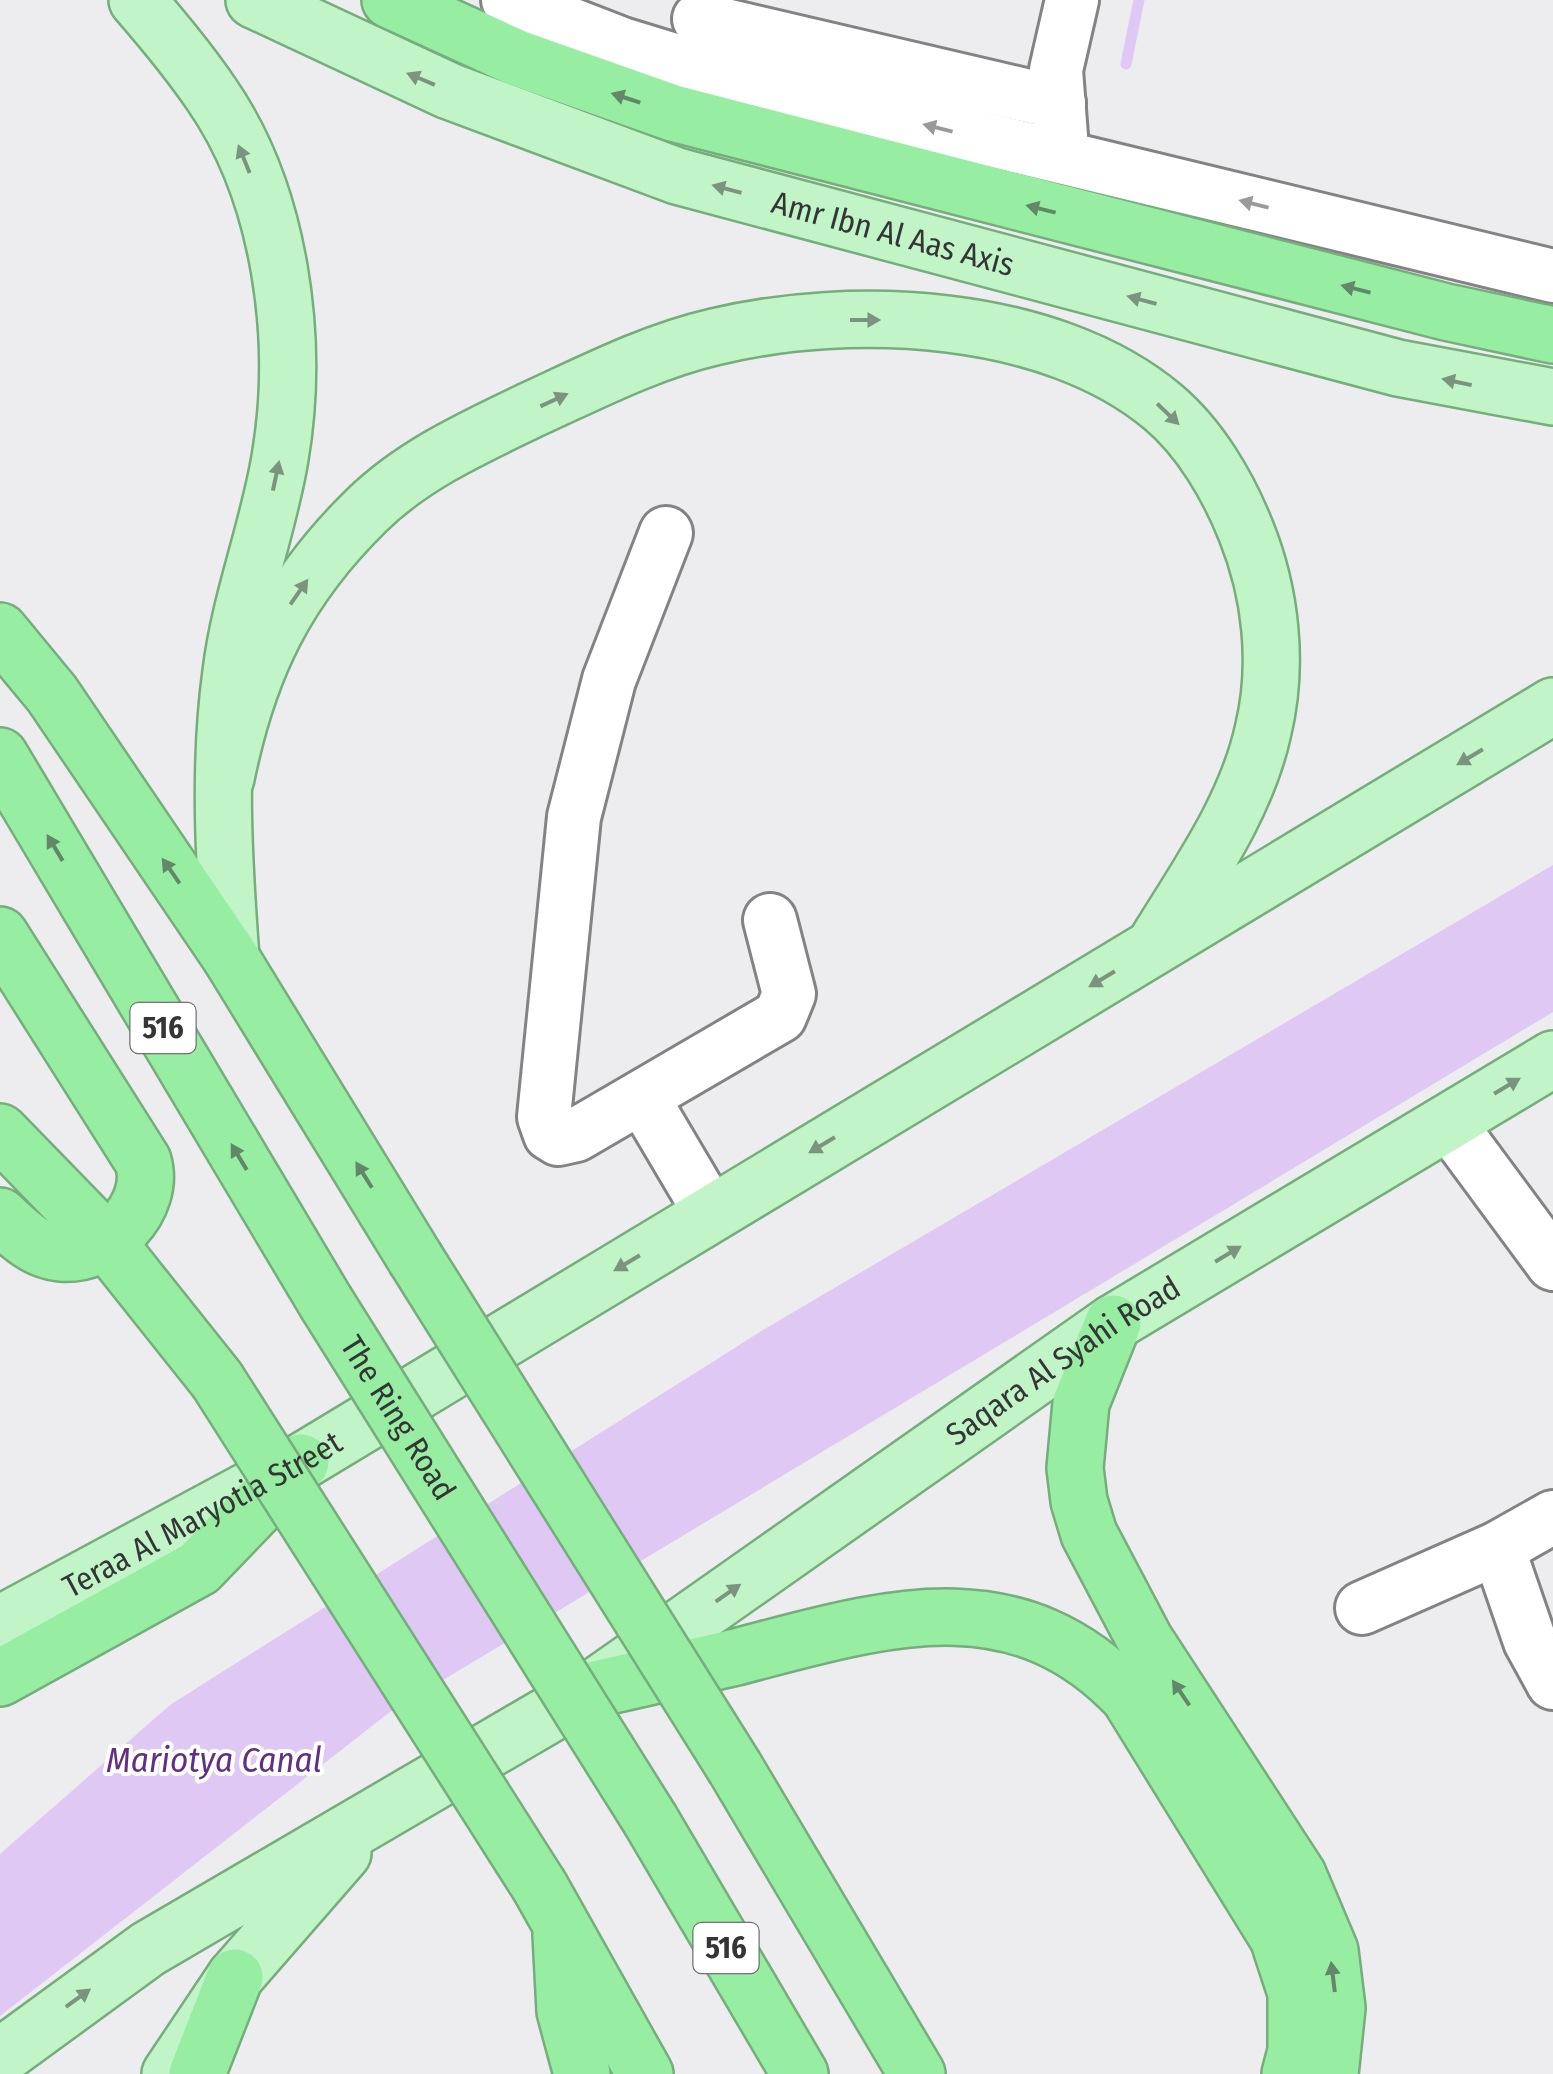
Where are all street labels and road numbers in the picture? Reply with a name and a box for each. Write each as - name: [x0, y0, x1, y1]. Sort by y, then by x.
- street label: Amr Ibn Al Aas Axis: [768, 183, 1018, 284]
- road number: 516: [130, 1003, 196, 1053]
- street label: Saqara Al Syahi Road: [939, 1268, 1187, 1453]
- street label: The Ring Road: [333, 1329, 464, 1507]
- street label: Teraa Al Maryotia Street: [56, 1423, 349, 1606]
- road number: 516: [694, 1923, 758, 1973]

